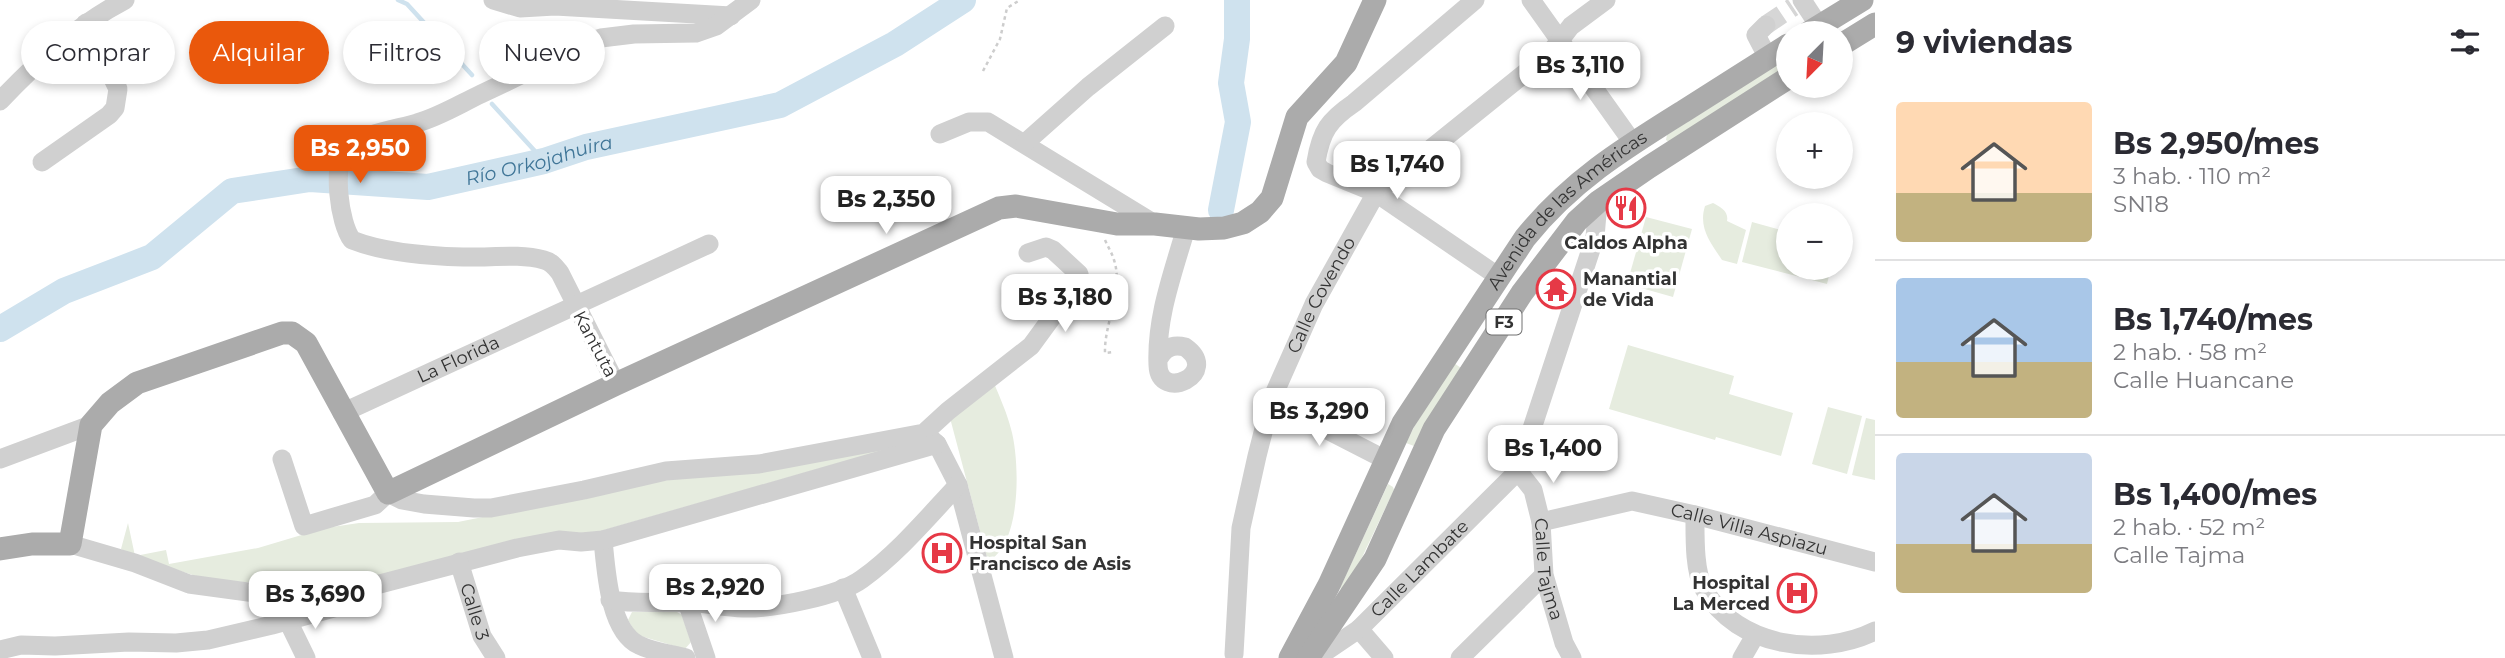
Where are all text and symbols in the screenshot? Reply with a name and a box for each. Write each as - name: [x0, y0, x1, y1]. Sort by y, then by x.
- chip: Comprar: [21, 21, 175, 84]
- chip: Alquilar: [189, 21, 329, 84]
- chip: Filtros: [343, 21, 465, 84]
- chip: Nuevo: [479, 21, 605, 84]
- north arrow: [1776, 21, 1853, 98]
- map controls: [1776, 21, 1853, 280]
- icon: filters: [2446, 23, 2484, 61]
- text: 9 viviendas: [1896, 24, 2073, 61]
- pin: Bs 3,110: [1508, 42, 1652, 102]
- text: Bs 3,110: [1535, 51, 1625, 79]
- button: +: [1776, 112, 1853, 189]
- pin: Bs 2,950: [288, 125, 432, 185]
- text: Bs 2,950/mes: [2113, 125, 2319, 162]
- street label: Avenida de las Américas: [1483, 126, 1651, 294]
- water label: Río Orkojahuira: [463, 130, 615, 190]
- icon: home: [1952, 130, 2036, 214]
- text: Bs 2,950: [310, 134, 410, 162]
- pin: Bs 1,740: [1325, 142, 1469, 201]
- text: Bs 1,740: [1349, 150, 1445, 178]
- text: 3 hab. · 110 m²: [2113, 162, 2271, 190]
- pin: Bs 2,350: [814, 176, 958, 236]
- text: Bs 2,350: [836, 185, 936, 213]
- restaurant icon: Caldos Alpha: [1605, 187, 1647, 229]
- text: SN18: [2113, 190, 2169, 218]
- button: −: [1776, 203, 1853, 280]
- place label: Caldos Alpha: [1564, 232, 1688, 254]
- street label: Calle Covendo: [1283, 233, 1360, 357]
- temple icon: Manantial de Vida: [1535, 268, 1577, 310]
- place label: Manantial de Vida: [1583, 268, 1677, 311]
- pin: Bs 3,180: [993, 274, 1137, 334]
- text: Bs 3,180: [1017, 283, 1113, 311]
- text: Bs 1,740/mes: [2113, 301, 2313, 338]
- icon: home: [1952, 306, 2036, 390]
- street label: Kantuta: [568, 307, 622, 381]
- road number: F3: [1486, 310, 1522, 334]
- street label: La Florida: [414, 331, 503, 388]
- text: 2 hab. · 58 m²: [2113, 338, 2267, 366]
- text: Calle Huancane: [2113, 366, 2294, 394]
- pin: Bs 3,290: [1247, 388, 1391, 448]
- text: Bs 3,290: [1269, 397, 1369, 425]
- pin: Bs 1,400: [1481, 426, 1625, 485]
- text: Bs 1,400: [1504, 434, 1602, 462]
- text: Bs 1,400/mes: [2113, 476, 2317, 513]
- icon: home: [1952, 481, 2036, 565]
- street label: Calle Villa Aspiazu: [1669, 499, 1830, 560]
- text: 2 hab. · 52 m²: [2113, 513, 2265, 541]
- street label: Calle Lambate: [1366, 515, 1473, 622]
- street label: Calle Tajma: [1530, 517, 1568, 623]
- hospital icon: Hospital San Francisco de Asis: [921, 532, 963, 574]
- place label: Hospital San Francisco de Asis: [969, 532, 1132, 575]
- text: Calle Tajma: [2113, 541, 2245, 569]
- pin: Bs 2,920: [643, 564, 787, 624]
- pin: Bs 3,690: [243, 572, 387, 631]
- place label: Hospital La Merced: [1672, 572, 1770, 615]
- hospital icon: Hospital La Merced: [1776, 572, 1818, 614]
- text: Bs 2,920: [665, 573, 765, 601]
- text: Bs 3,690: [265, 580, 365, 608]
- street label: Calle 3: [455, 580, 494, 643]

